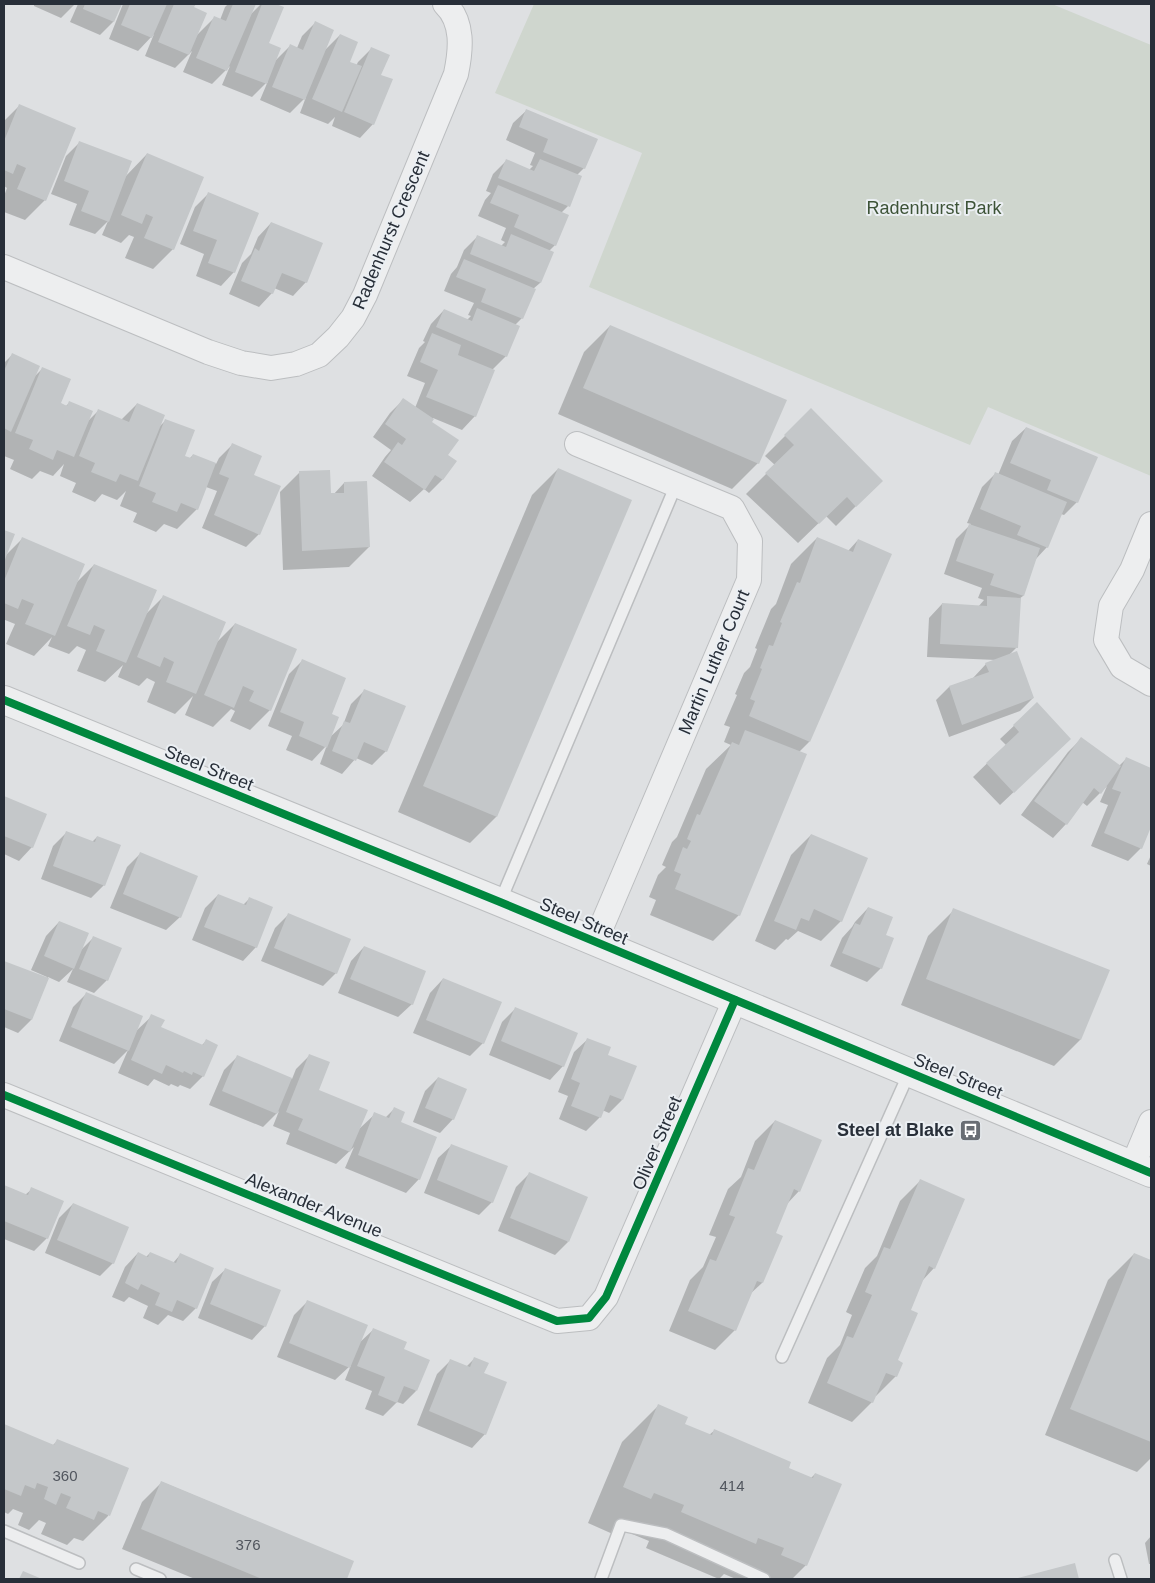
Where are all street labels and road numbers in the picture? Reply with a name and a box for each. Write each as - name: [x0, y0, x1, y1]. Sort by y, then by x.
- street label: Radenhurst Crescent: [349, 148, 433, 312]
- street label: Martin Luther Court: [674, 587, 754, 737]
- street label: Steel Street: [162, 741, 256, 795]
- street label: Steel Street: [537, 893, 631, 949]
- street label: Steel Street: [911, 1049, 1005, 1103]
- street label: Oliver Street: [628, 1093, 686, 1193]
- street label: Alexander Avenue: [243, 1168, 385, 1242]

